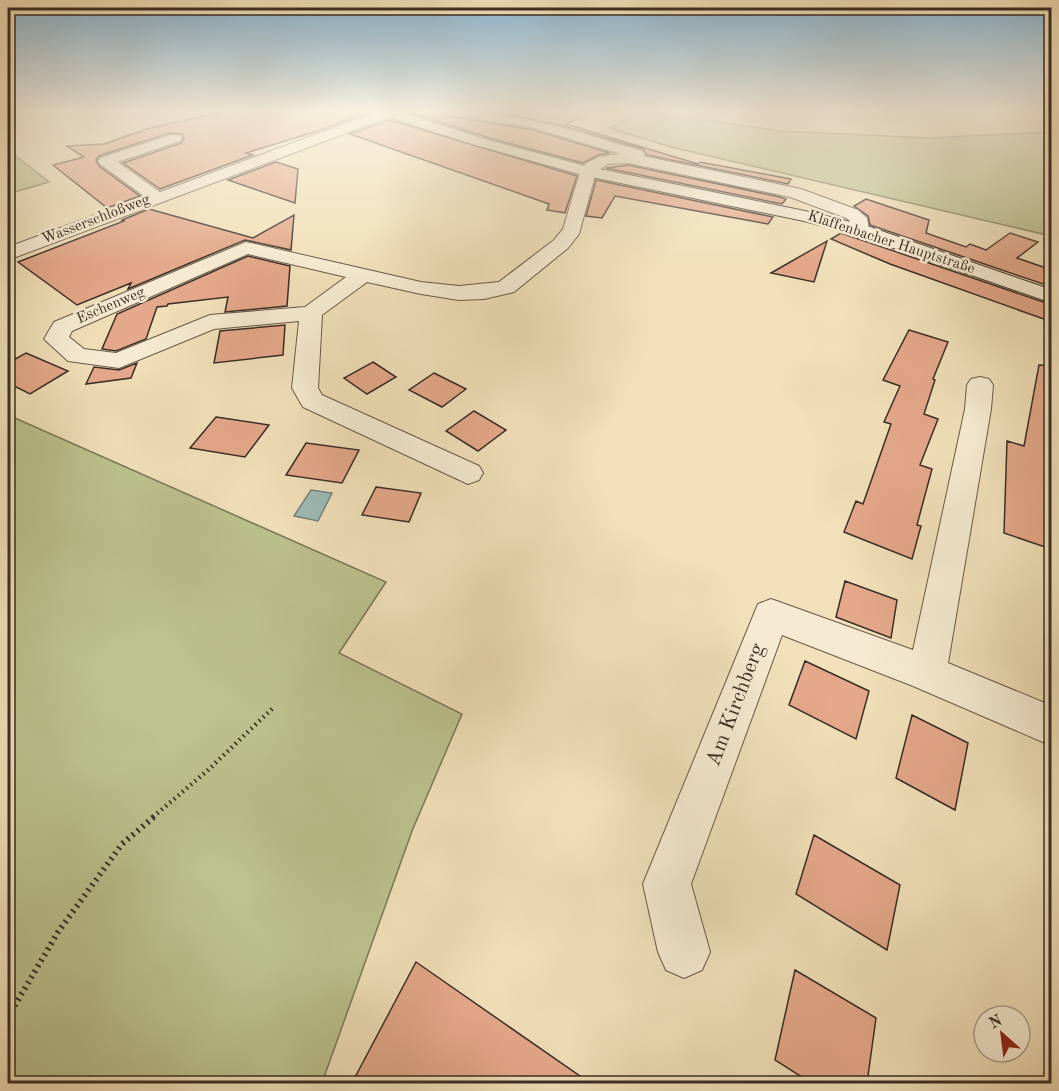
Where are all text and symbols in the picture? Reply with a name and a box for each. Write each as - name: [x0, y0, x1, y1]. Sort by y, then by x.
- street label: Wasserschloßweg: [40, 192, 152, 248]
- street label: Klaffenbacher Hauptstraße: [805, 209, 977, 277]
- street label: Eschenweg: [75, 285, 147, 327]
- street label: Am Kirchberg: [703, 640, 769, 769]
- north arrow: [972, 1004, 1032, 1064]
- text: N: [987, 1012, 1006, 1032]

